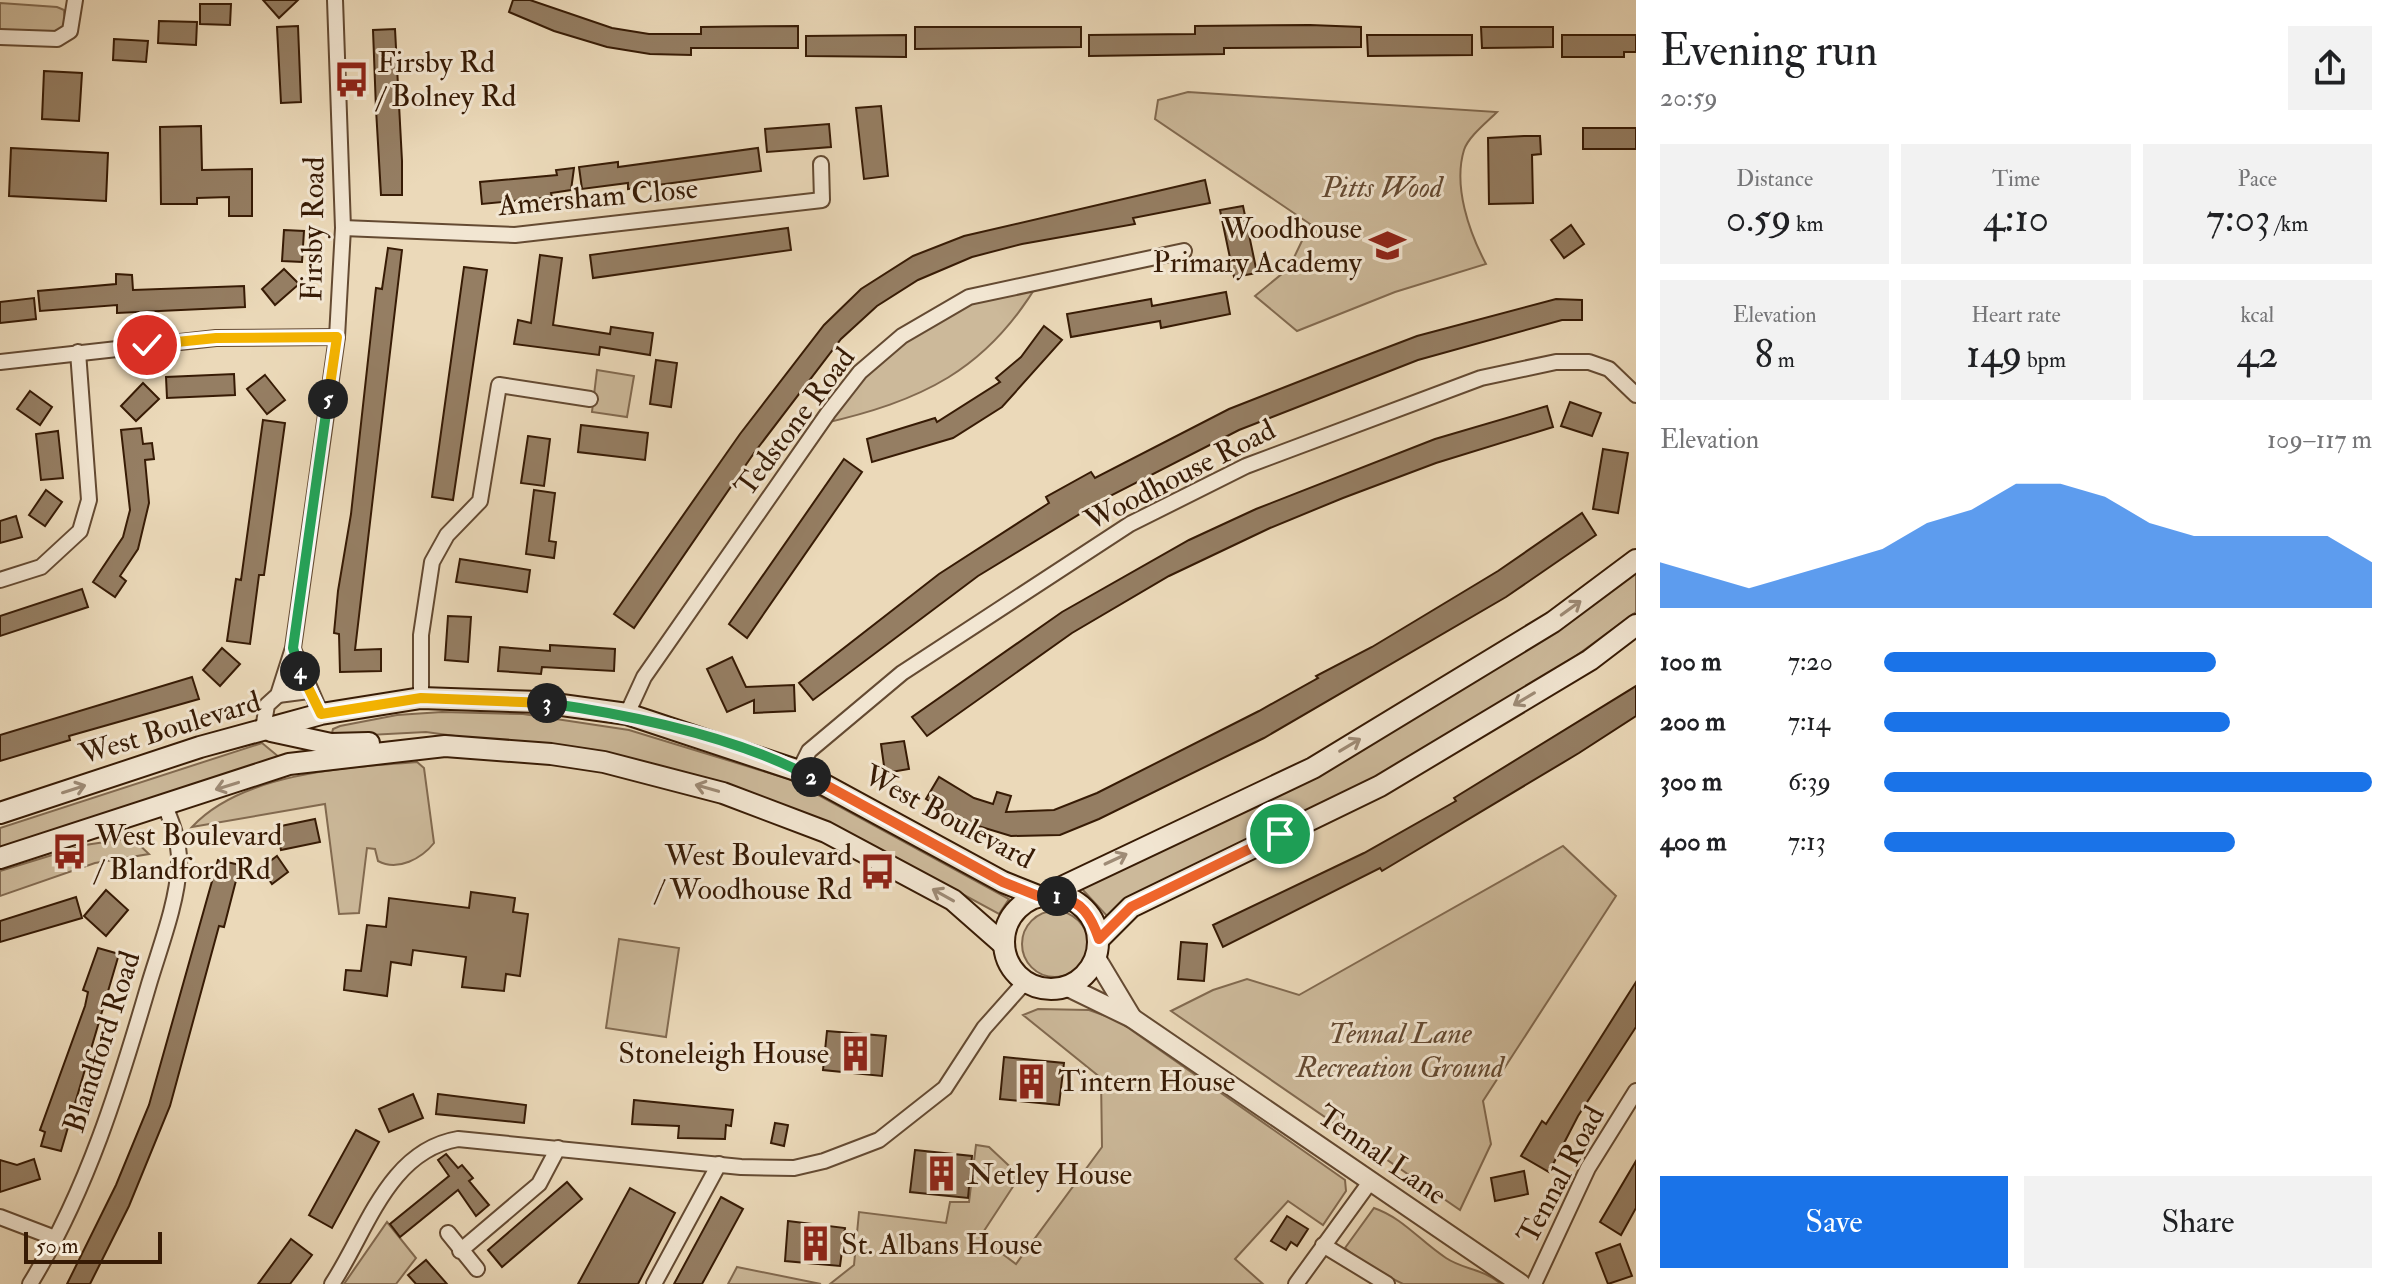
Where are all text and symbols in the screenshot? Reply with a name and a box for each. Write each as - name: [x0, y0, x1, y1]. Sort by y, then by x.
- text: Evening run: [1660, 24, 1878, 79]
- button: share: [2288, 26, 2372, 110]
- place label: Firsby Rd / Bolney Rd: [375, 44, 516, 115]
- bus stop icon: Firsby Rd / Bolney Rd: [332, 60, 370, 98]
- text: 20:59: [1660, 82, 1718, 114]
- street label: Firsby Road: [293, 156, 333, 302]
- text: Distance: [1736, 165, 1813, 193]
- text: Time: [1992, 165, 2040, 193]
- text: Pace: [2238, 165, 2277, 193]
- park label: Pitts Wood: [1320, 169, 1445, 206]
- street label: Amersham Close: [495, 170, 700, 224]
- text: 0.59: [1726, 193, 1791, 244]
- text: 4:10: [1983, 193, 2049, 244]
- text: 7:03: [2206, 193, 2270, 244]
- place label: Woodhouse Primary Academy: [1152, 210, 1363, 281]
- text: km: [1791, 210, 1824, 238]
- text: /km: [2270, 210, 2308, 238]
- school or university icon: Woodhouse Primary Academy: [1369, 226, 1407, 264]
- text: Elevation: [1733, 301, 1817, 329]
- text: Heart rate: [1971, 301, 2061, 329]
- text: kcal: [2240, 301, 2274, 329]
- pin: [113, 311, 181, 379]
- icon: check: [125, 323, 169, 367]
- text: 8: [1754, 329, 1773, 380]
- text: 149: [1966, 329, 2022, 380]
- text: 42: [2236, 329, 2278, 380]
- street label: Tedstone Road: [727, 340, 863, 504]
- text: m: [1773, 346, 1795, 374]
- text: bpm: [2022, 346, 2066, 374]
- pin: 5: [308, 379, 348, 419]
- text: 5: [323, 385, 333, 413]
- street label: Woodhouse Road: [1078, 411, 1282, 539]
- text: Elevation: [1660, 424, 1759, 456]
- text: 109–117 m: [2267, 424, 2372, 456]
- one-way arrow: [1559, 600, 1581, 617]
- text: 100 m: [1660, 646, 1721, 678]
- text: 7:20: [1788, 646, 1833, 678]
- pin: 4: [280, 651, 320, 691]
- text: 4: [294, 657, 306, 685]
- street label: West Boulevard: [74, 683, 265, 773]
- pin: 3: [527, 683, 567, 723]
- text: 3: [543, 689, 551, 717]
- one-way arrow: [1513, 691, 1536, 707]
- text: 200 m: [1660, 706, 1725, 738]
- text: 7:14: [1788, 706, 1830, 738]
- one-way arrow: [1338, 737, 1361, 753]
- street label: West Boulevard: [857, 756, 1041, 877]
- pin: 2: [791, 757, 831, 797]
- text: 2: [805, 763, 817, 791]
- text: 300 m: [1660, 766, 1722, 798]
- text: 6:39: [1788, 766, 1831, 798]
- one-way arrow: [215, 779, 241, 794]
- one-way arrow: [61, 780, 86, 795]
- one-way arrow: [694, 780, 720, 795]
- pin: [1246, 800, 1314, 868]
- icon: arrive: [1258, 812, 1302, 856]
- place label: West Boulevard / Blandford Rd: [93, 817, 283, 888]
- text: 400 m: [1660, 826, 1726, 858]
- text: 7:13: [1788, 826, 1826, 858]
- bus stop icon: West Boulevard / Blandford Rd: [50, 833, 88, 871]
- place label: West Boulevard / Woodhouse Rd: [654, 837, 852, 908]
- one-way arrow: [1104, 851, 1128, 866]
- bus stop icon: West Boulevard / Woodhouse Rd: [859, 853, 897, 891]
- pin: 1: [1037, 876, 1077, 916]
- text: 1: [1053, 882, 1061, 910]
- one-way arrow: [932, 887, 955, 903]
- street label: Blandford Road: [55, 946, 149, 1137]
- park label: Tennal Lane Recreation Ground: [1295, 1015, 1506, 1086]
- building icon: Stoneleigh House: [836, 1034, 874, 1072]
- place label: Stoneleigh House: [618, 1035, 829, 1072]
- building icon: Tintern House: [1013, 1062, 1051, 1100]
- place label: Tintern House: [1058, 1063, 1235, 1100]
- street label: Tennal Lane: [1310, 1097, 1454, 1213]
- street label: Tennal Road: [1509, 1099, 1613, 1250]
- building icon: Netley House: [922, 1155, 960, 1193]
- place label: Netley House: [967, 1156, 1132, 1193]
- button: Save: [1660, 1176, 2008, 1268]
- button: Share: [2024, 1176, 2372, 1268]
- building icon: St. Albans House: [796, 1225, 834, 1263]
- place label: St. Albans House: [841, 1226, 1042, 1263]
- scale bar: [24, 1228, 162, 1264]
- text: 50 m: [36, 1232, 78, 1260]

